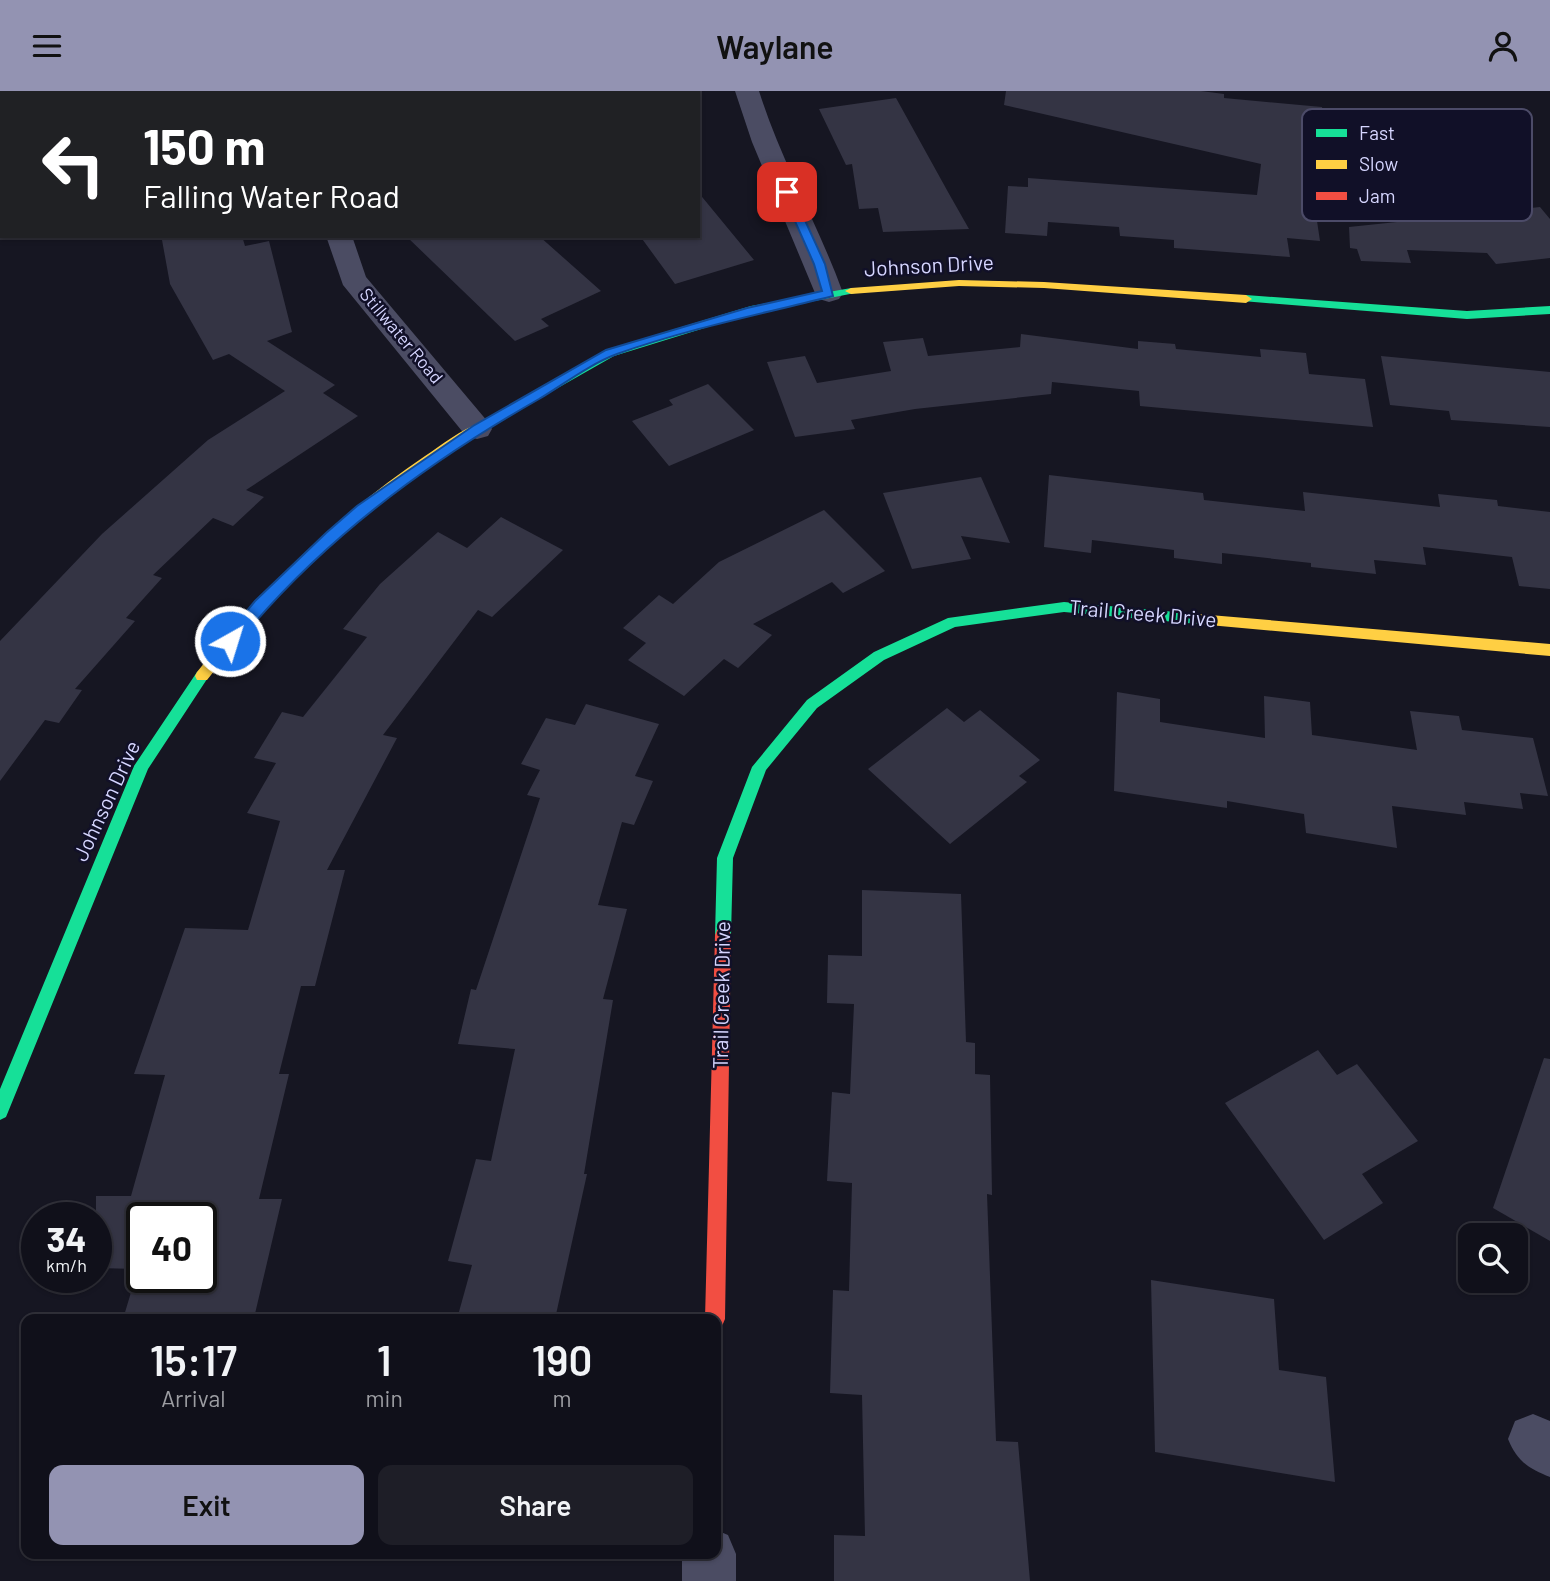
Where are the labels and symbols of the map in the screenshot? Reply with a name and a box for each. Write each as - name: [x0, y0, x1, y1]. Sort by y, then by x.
- legend: [1302, 109, 1532, 221]
- text: Fast: [1359, 121, 1395, 144]
- text: Slow: [1359, 152, 1398, 175]
- pin: [757, 162, 817, 222]
- text: Jam: [1359, 184, 1395, 207]
- street label: Johnson Drive: [863, 249, 995, 280]
- street label: Stillwater Road: [356, 283, 448, 387]
- street label: Trail Creek Drive: [1068, 594, 1218, 631]
- position arrow: [193, 604, 267, 678]
- street label: Johnson Drive: [67, 736, 144, 865]
- street label: Trail Creek Drive: [707, 921, 734, 1069]
- speed limit sign: 40: [126, 1202, 217, 1293]

